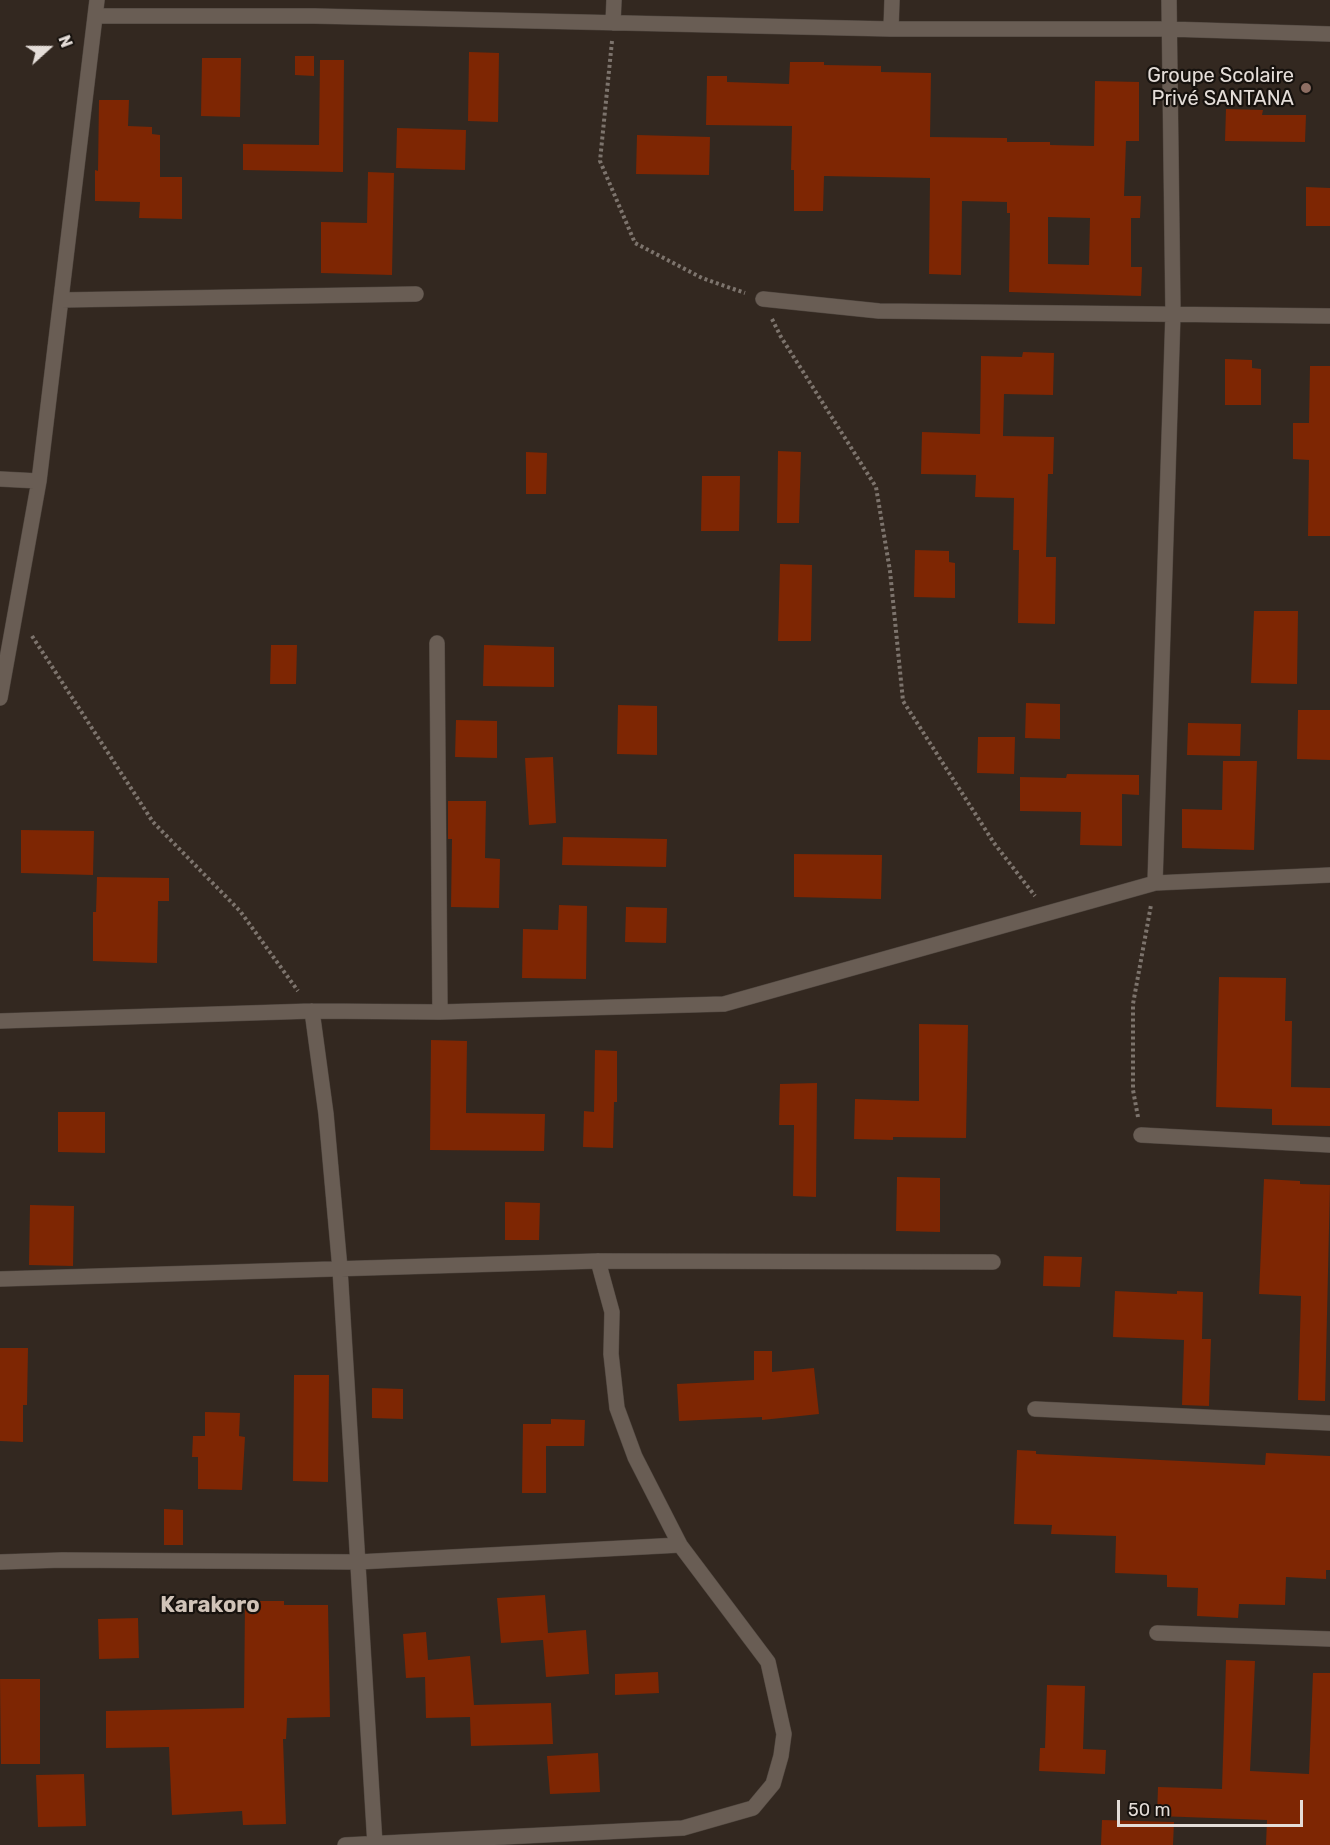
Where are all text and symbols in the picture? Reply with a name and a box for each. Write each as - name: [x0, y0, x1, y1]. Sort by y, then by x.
- north arrow: [18, 18, 78, 78]
- text: N: [54, 33, 76, 50]
- place label: Groupe Scolaire Privé SANTANA: [1147, 64, 1294, 111]
- marker: Groupe Scolaire Privé SANTANA: [1299, 81, 1313, 95]
- district label: Karakoro: [160, 1593, 260, 1619]
- scale bar: [1120, 1788, 1306, 1826]
- text: 50 m: [1128, 1799, 1171, 1821]

